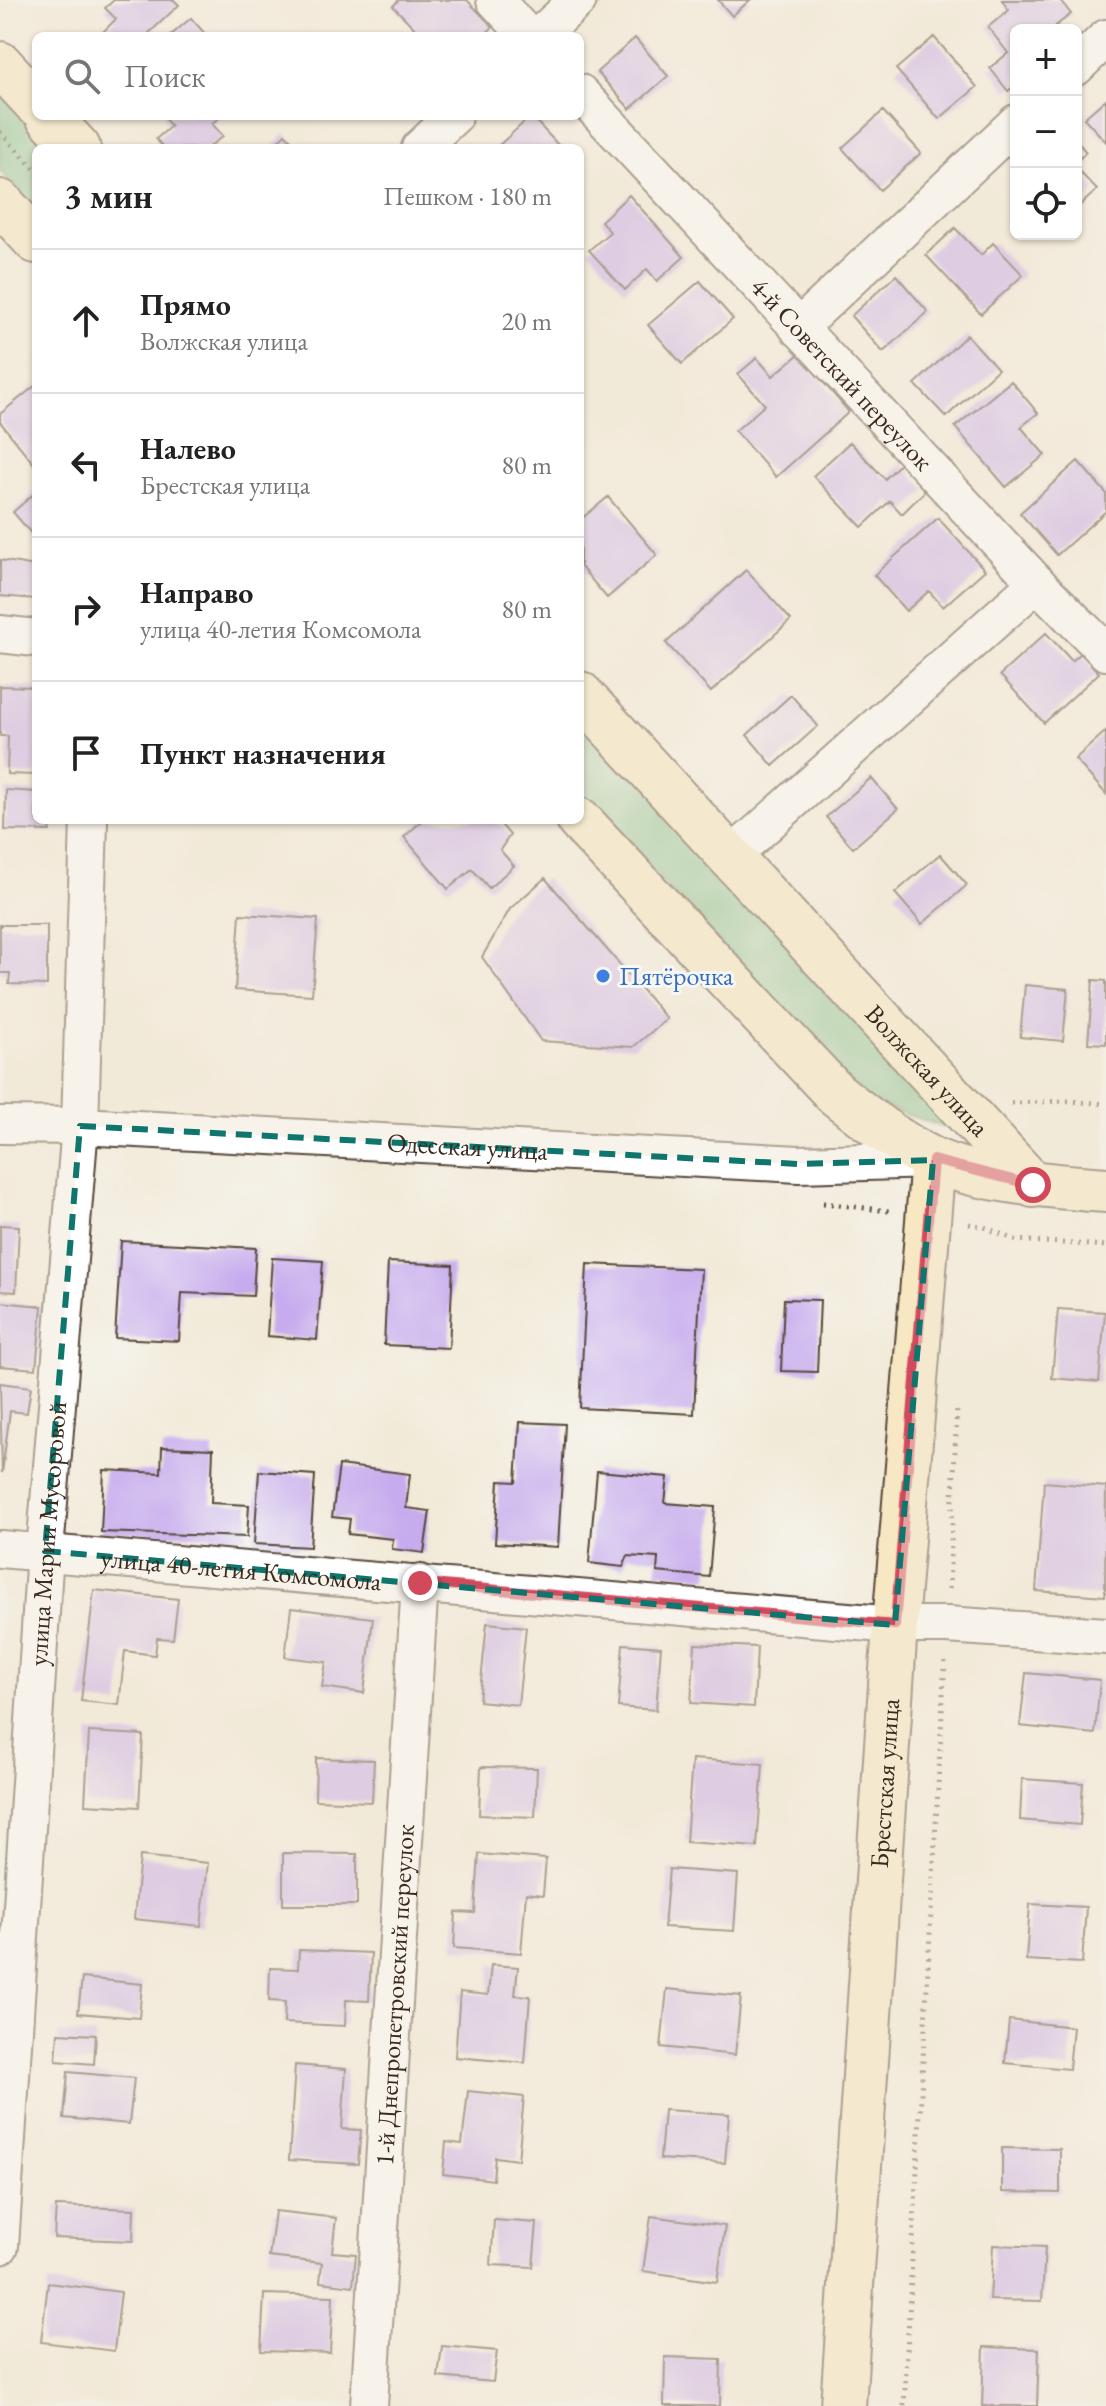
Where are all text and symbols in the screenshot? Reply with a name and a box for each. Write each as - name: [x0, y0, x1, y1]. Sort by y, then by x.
- map controls: [1010, 24, 1082, 240]
- button: +: [1010, 24, 1082, 96]
- search box: [32, 32, 584, 120]
- icon: search: [60, 54, 104, 98]
- text: Поиск: [124, 57, 206, 96]
- button: −: [1010, 96, 1082, 168]
- button: locate: [1010, 168, 1082, 240]
- text: 3 мин: [64, 174, 153, 218]
- text: Пешком · 180 m: [383, 179, 552, 213]
- street label: 4-й Советский переулок: [743, 270, 941, 478]
- text: Прямо: [140, 285, 231, 324]
- icon: ahead: [64, 299, 108, 343]
- text: 20 m: [502, 304, 552, 338]
- text: Волжская улица: [140, 324, 308, 358]
- text: Налево: [140, 429, 236, 468]
- icon: left: [64, 443, 108, 487]
- text: 80 m: [502, 448, 552, 482]
- text: Брестская улица: [140, 468, 310, 502]
- text: Направо: [140, 573, 253, 612]
- icon: right: [64, 587, 108, 631]
- text: 80 m: [502, 592, 552, 626]
- text: улица 40-летия Комсомола: [140, 612, 421, 646]
- icon: arrive: [64, 731, 108, 775]
- text: Пункт назначения: [140, 734, 386, 773]
- place label: Пятёрочка: [619, 959, 734, 993]
- marker: Пятёрочка: [594, 967, 612, 985]
- street label: Волжская улица: [858, 997, 997, 1144]
- street label: Одесская улица: [386, 1125, 549, 1168]
- route start: [1015, 1167, 1051, 1203]
- street label: улица Марии Мусоровой: [21, 1400, 74, 1667]
- street label: улица 40-летия Комсомола: [99, 1541, 383, 1598]
- route end: [402, 1565, 438, 1601]
- street label: Брестская улица: [862, 1697, 907, 1869]
- street label: 1-й Днепропетровский переулок: [367, 1822, 422, 2167]

